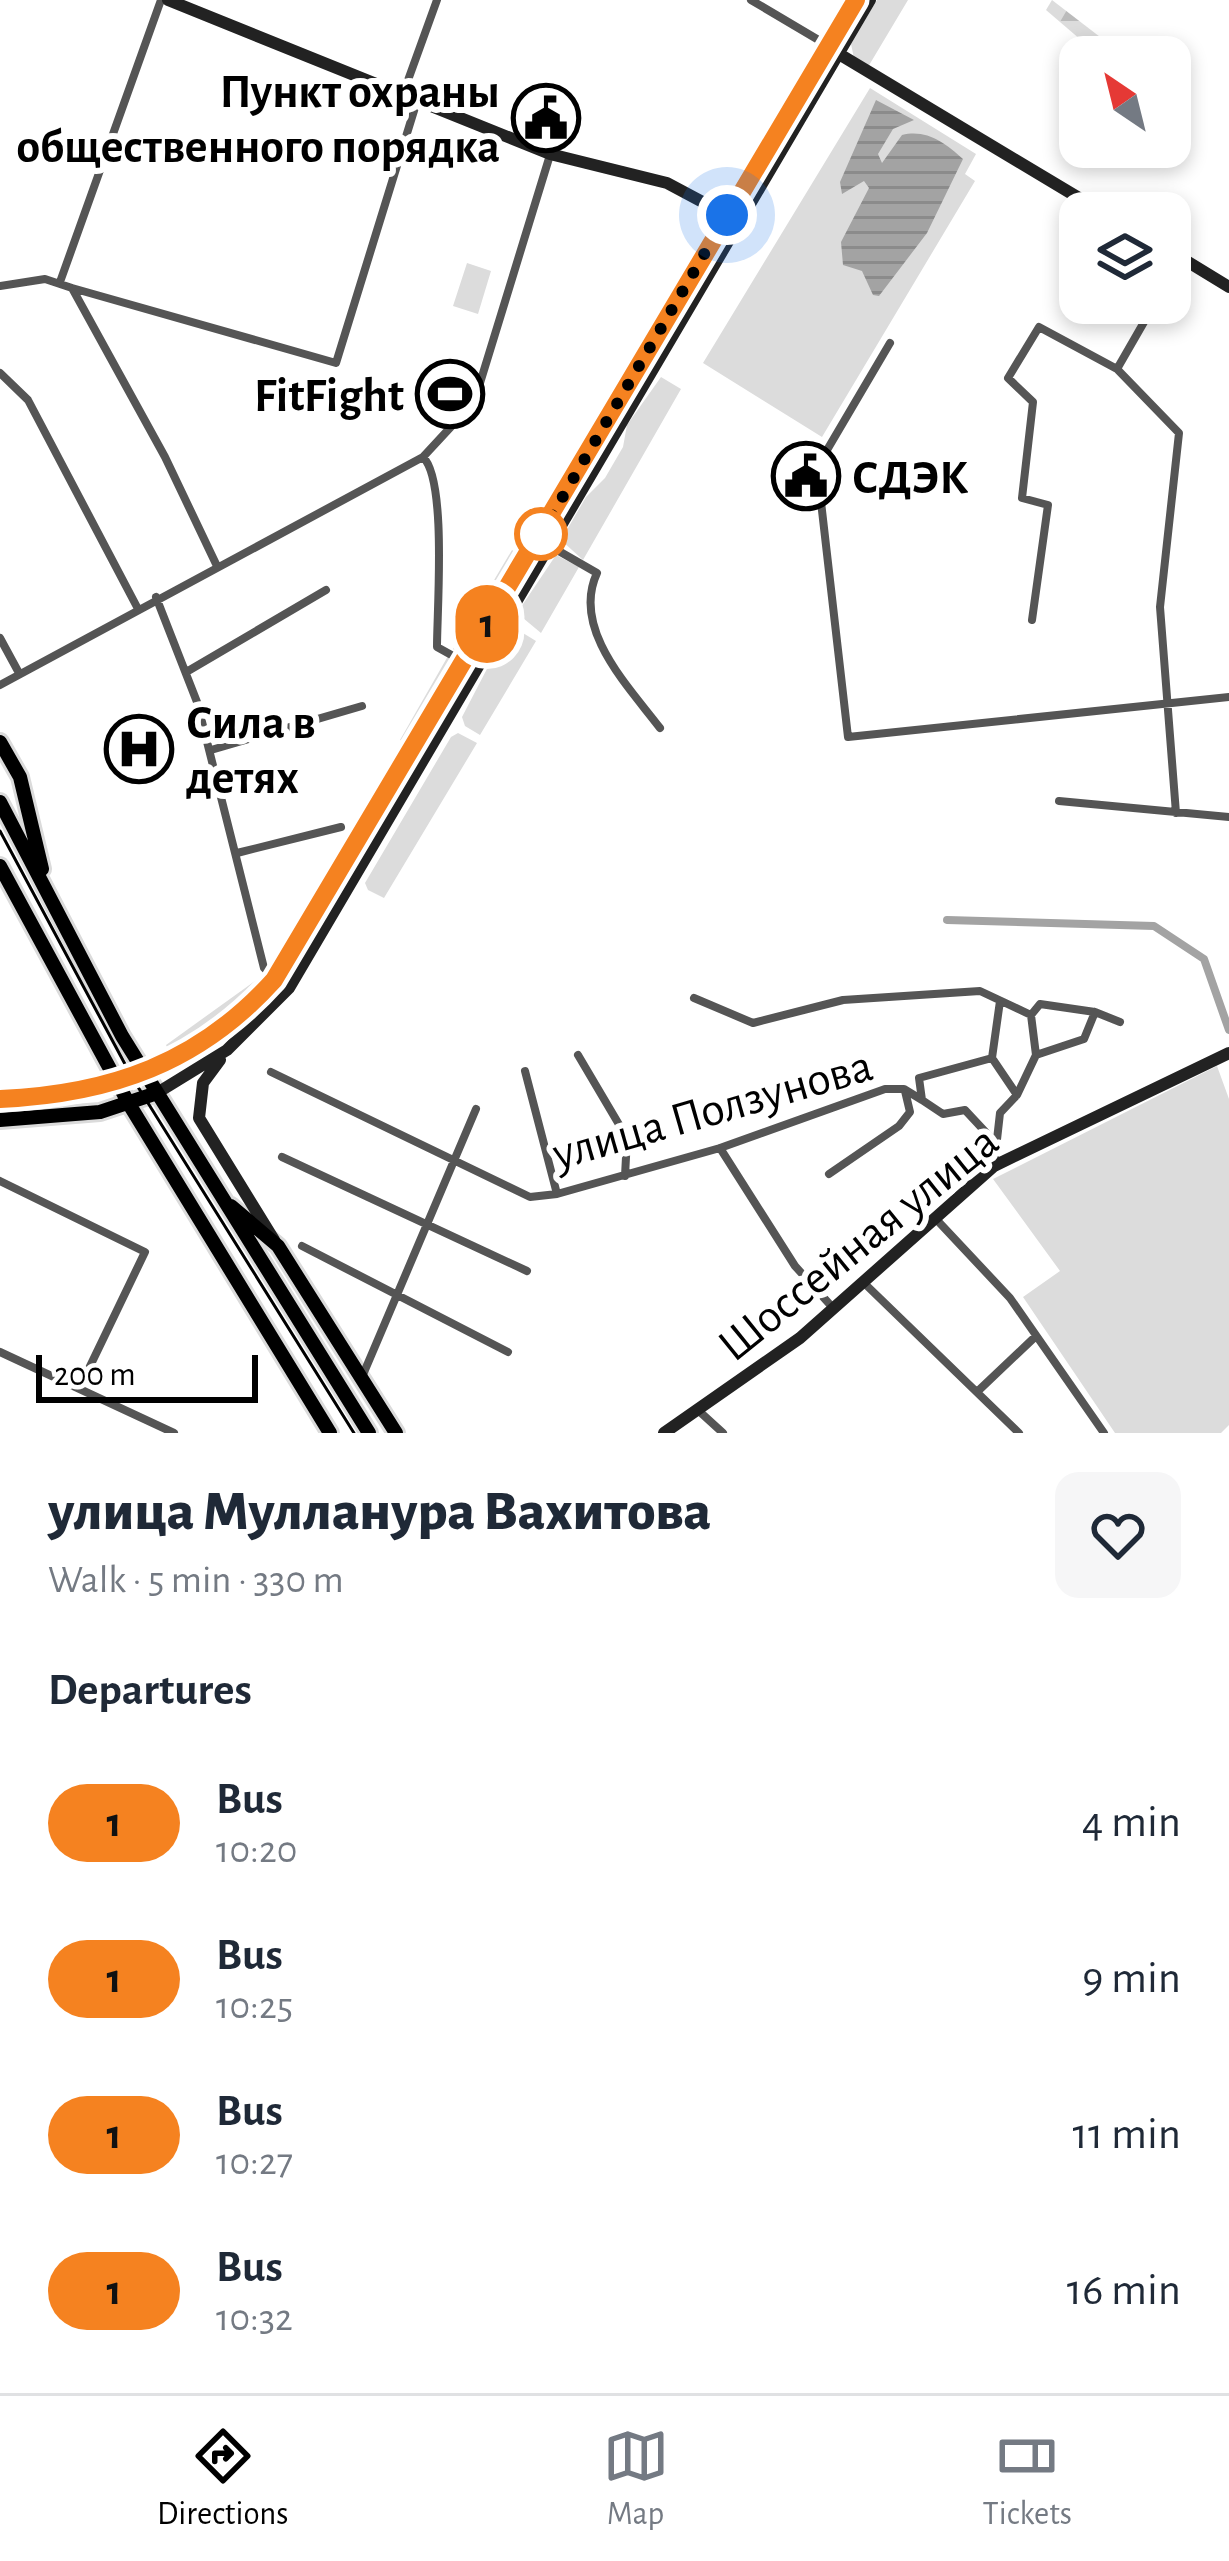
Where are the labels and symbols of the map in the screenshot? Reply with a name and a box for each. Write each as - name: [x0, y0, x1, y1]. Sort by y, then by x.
- north arrow: [1059, 36, 1191, 168]
- place label: Пункт охраны общественного порядка: [16, 69, 500, 172]
- public building icon: Пункт охраны общественного порядка: [511, 83, 581, 153]
- your location: [697, 185, 757, 245]
- sports icon: FitFight: [415, 359, 485, 429]
- place label: FitFight: [254, 373, 404, 421]
- public building icon: СДЭК: [771, 441, 841, 511]
- place label: СДЭК: [852, 455, 969, 503]
- unlabelled marker: [516, 509, 566, 559]
- line badge: 1: [448, 585, 526, 663]
- place label: Сила в детях: [186, 700, 316, 803]
- hospital icon: Сила в детях: [104, 714, 174, 784]
- street label: улица Ползунова: [546, 1042, 878, 1180]
- street label: Шоссейная улица: [710, 1117, 1008, 1371]
- scale bar: [36, 1349, 258, 1402]

